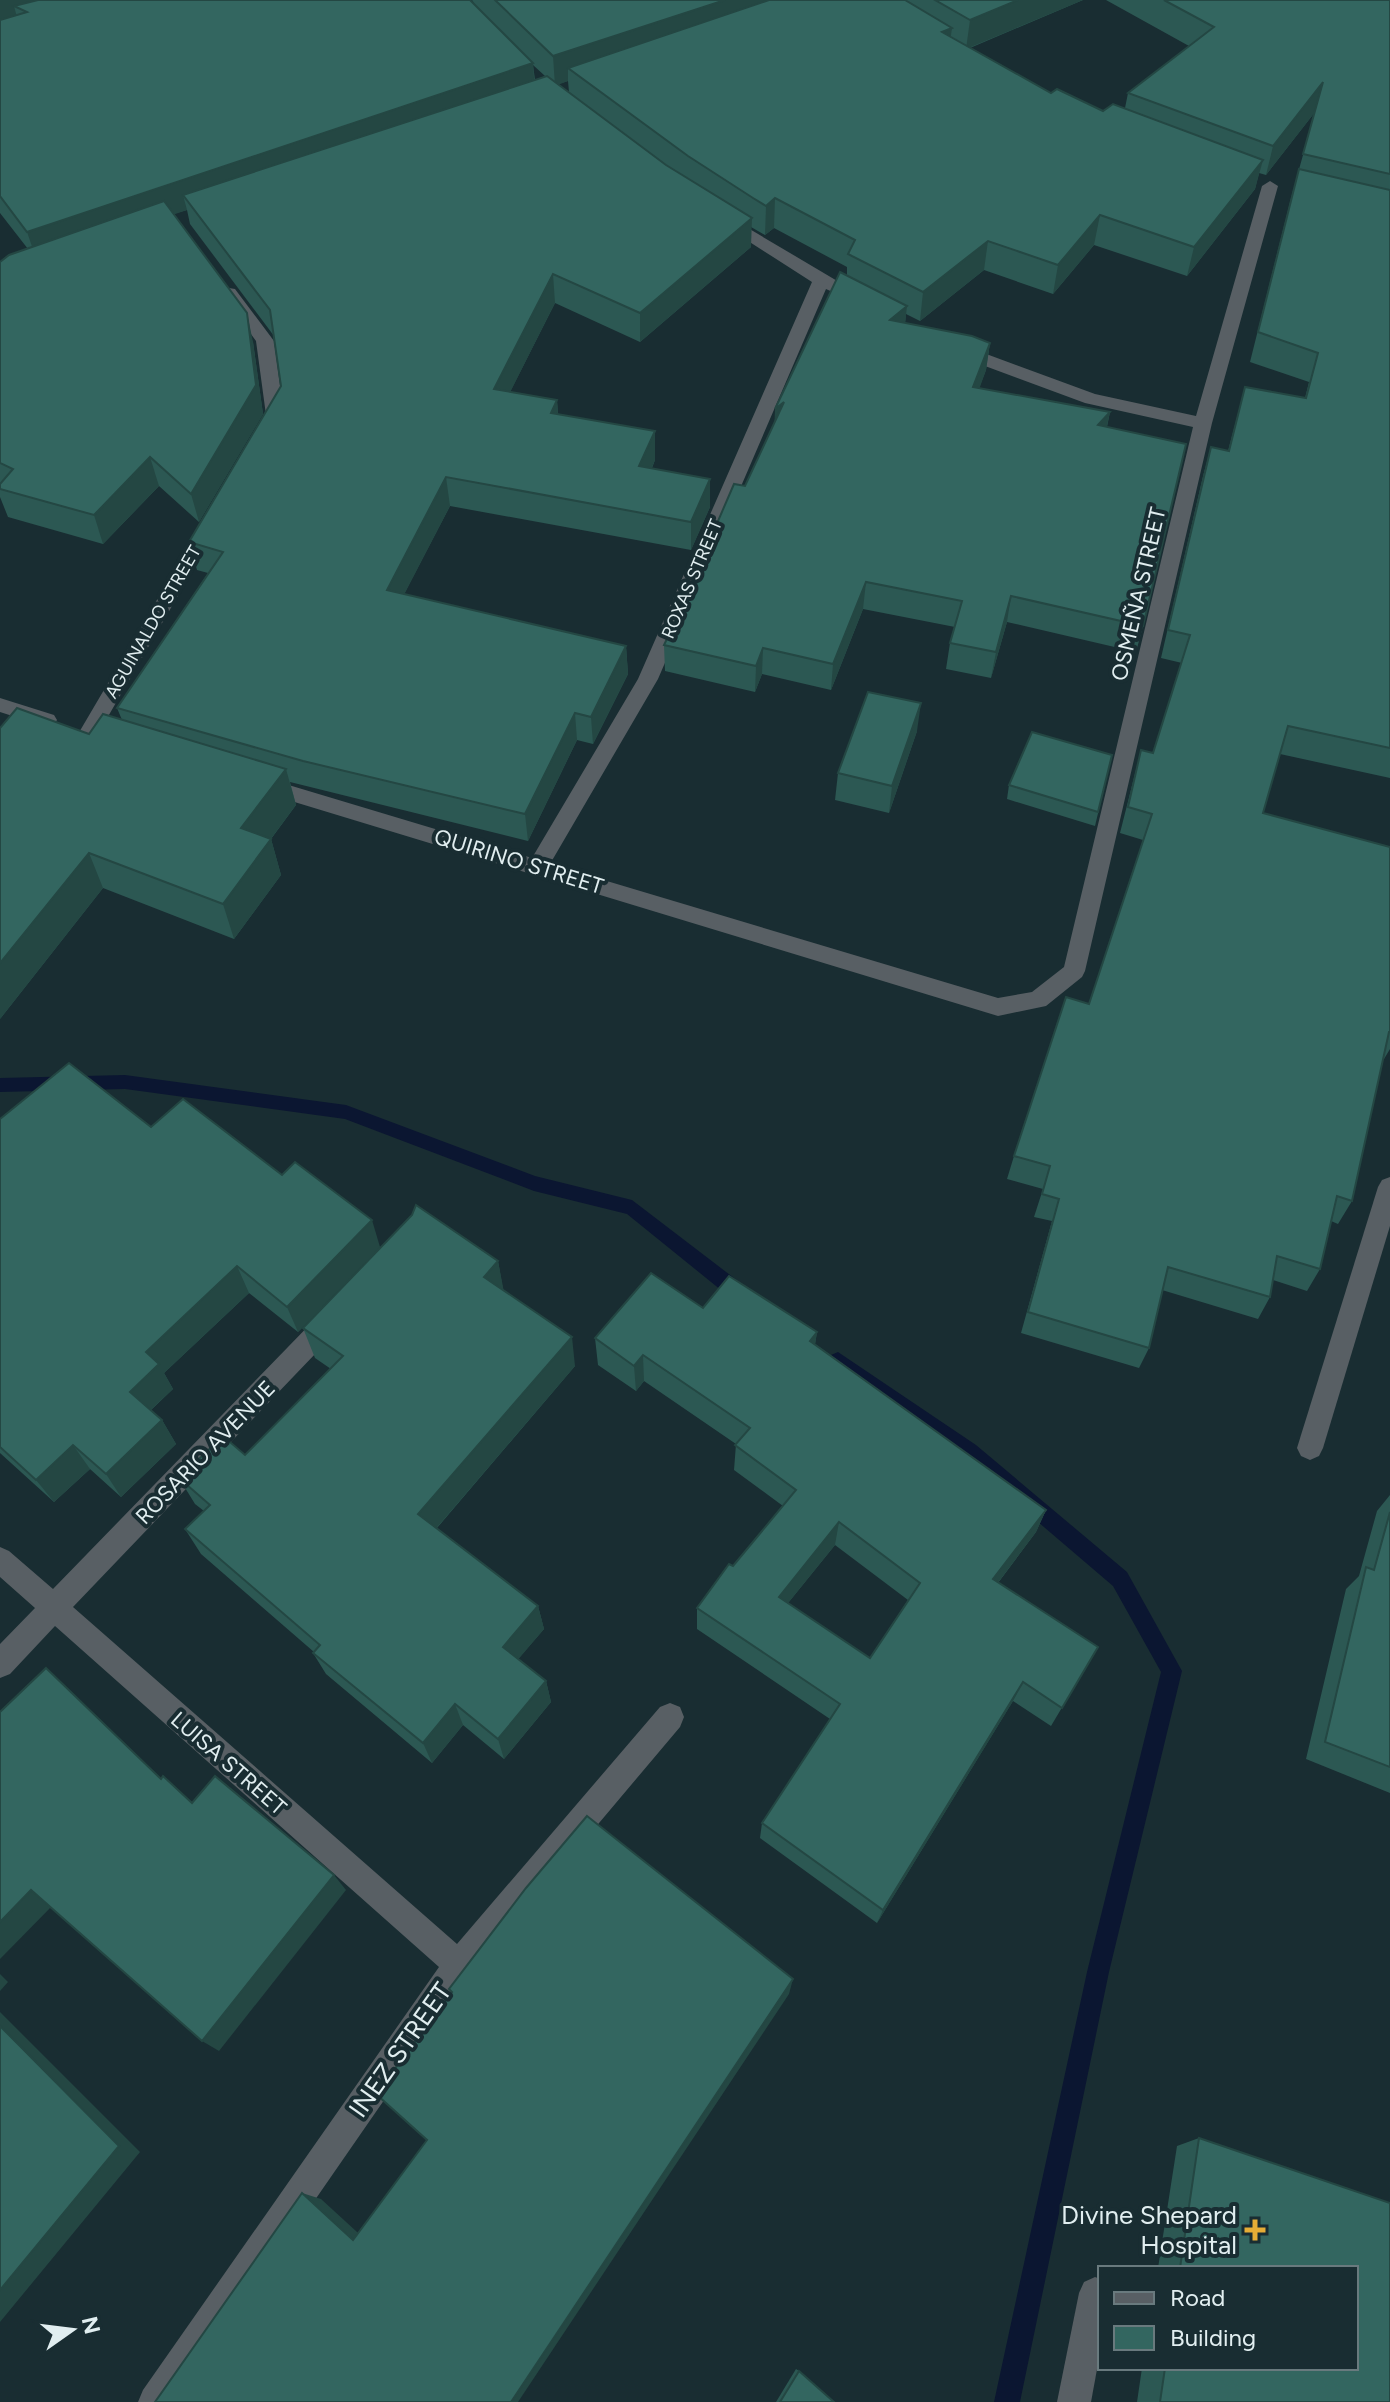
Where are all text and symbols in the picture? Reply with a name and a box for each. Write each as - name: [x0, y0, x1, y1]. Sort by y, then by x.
- street label: OSMEÑA STREET: [1105, 505, 1172, 683]
- street label: ROXAS STREET: [657, 516, 727, 642]
- street label: AGUINALDO STREET: [100, 542, 206, 702]
- street label: QUIRINO STREET: [431, 823, 607, 900]
- street label: ROSARIO AVENUE: [130, 1375, 281, 1530]
- street label: LUISA STREET: [165, 1706, 292, 1821]
- street label: INEZ STREET: [342, 1976, 459, 2124]
- place label: Divine Shepard Hospital: [1061, 2199, 1237, 2261]
- marker: Divine Shepard Hospital: [1244, 2219, 1266, 2241]
- legend: [1098, 2266, 1358, 2370]
- text: Road: [1170, 2283, 1225, 2312]
- north arrow: [32, 2290, 112, 2370]
- text: N: [76, 2314, 106, 2337]
- text: Building: [1170, 2323, 1256, 2352]

